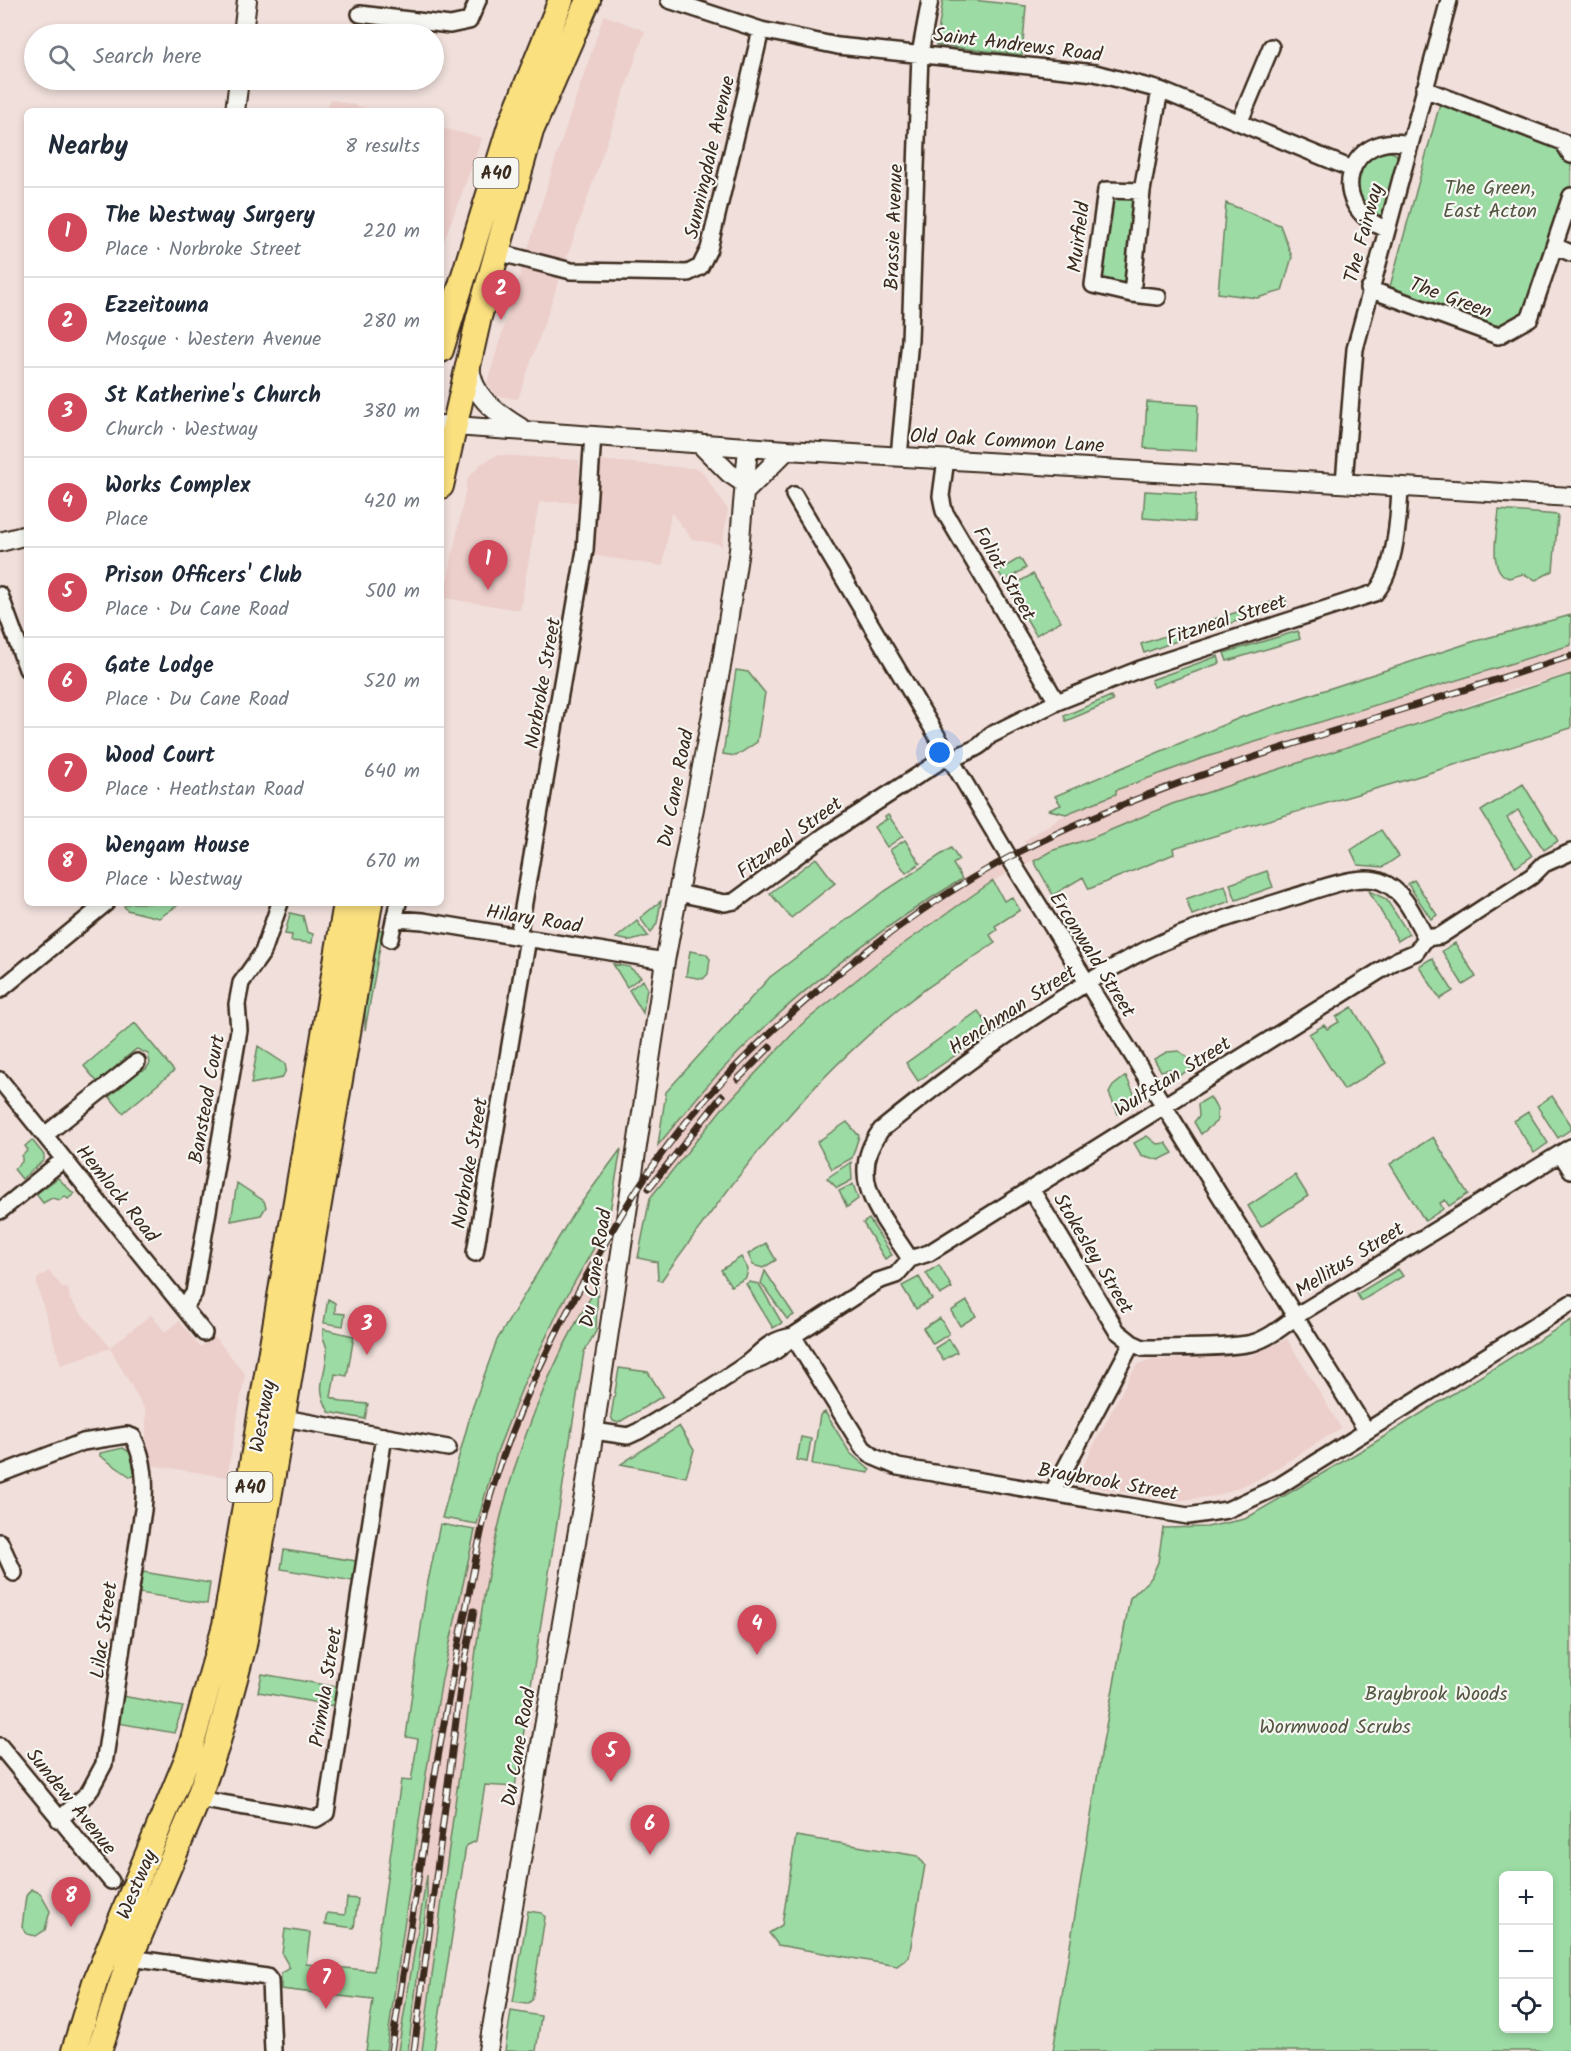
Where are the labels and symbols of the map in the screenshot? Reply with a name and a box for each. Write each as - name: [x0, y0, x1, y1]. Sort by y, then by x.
- street label: Saint Andrews Road: [932, 20, 1105, 72]
- street label: Sunningdale Avenue: [677, 73, 745, 242]
- road number: A40: [474, 158, 518, 188]
- street label: Brassie Avenue: [877, 163, 913, 291]
- park label: The Green, East Acton: [1443, 173, 1537, 228]
- street label: The Fairway: [1336, 180, 1394, 287]
- street label: Muirfield: [1060, 199, 1100, 275]
- street label: The Green: [1404, 269, 1496, 329]
- pin: 2: [482, 270, 520, 320]
- street label: Old Oak Common Lane: [909, 421, 1105, 463]
- street label: Foliot Street: [963, 521, 1043, 628]
- pin: 1: [468, 540, 508, 590]
- street label: Fitzneal Street: [1162, 586, 1291, 655]
- street label: Norbroke Street: [517, 615, 571, 751]
- street label: Du Cane Road: [650, 726, 704, 850]
- your location: [925, 738, 954, 767]
- street label: Fitzneal Street: [730, 789, 850, 888]
- street label: Erconwald Street: [1040, 886, 1143, 1025]
- street label: Hilary Road: [483, 897, 585, 943]
- street label: Henchman Street: [943, 957, 1084, 1064]
- street label: Wulfstan Street: [1108, 1029, 1238, 1126]
- street label: Banstead Court: [181, 1032, 235, 1166]
- street label: Norbroke Street: [444, 1095, 498, 1231]
- street label: Hemlock Road: [67, 1138, 167, 1251]
- street label: Stokesley Street: [1043, 1187, 1141, 1321]
- street label: Du Cane Road: [572, 1206, 622, 1330]
- street label: Mellitus Street: [1289, 1214, 1411, 1307]
- pin: 3: [348, 1306, 386, 1355]
- street label: Westway: [242, 1377, 286, 1455]
- street label: Braybrook Street: [1035, 1455, 1180, 1511]
- road number: A40: [228, 1472, 272, 1502]
- street label: Lilac Street: [82, 1579, 128, 1681]
- pin: 4: [738, 1606, 777, 1655]
- street label: Primula Street: [302, 1625, 352, 1749]
- park label: Braybrook Woods: [1364, 1679, 1508, 1711]
- street label: Du Cane Road: [494, 1685, 546, 1809]
- park label: Wormwood Scrubs: [1259, 1712, 1411, 1744]
- pin: 5: [592, 1732, 630, 1782]
- street label: Sundew Avenue: [17, 1742, 124, 1863]
- pin: 6: [630, 1806, 670, 1855]
- street label: Westway: [109, 1844, 167, 1925]
- pin: 8: [52, 1878, 90, 1927]
- pin: 7: [306, 1960, 346, 2009]

